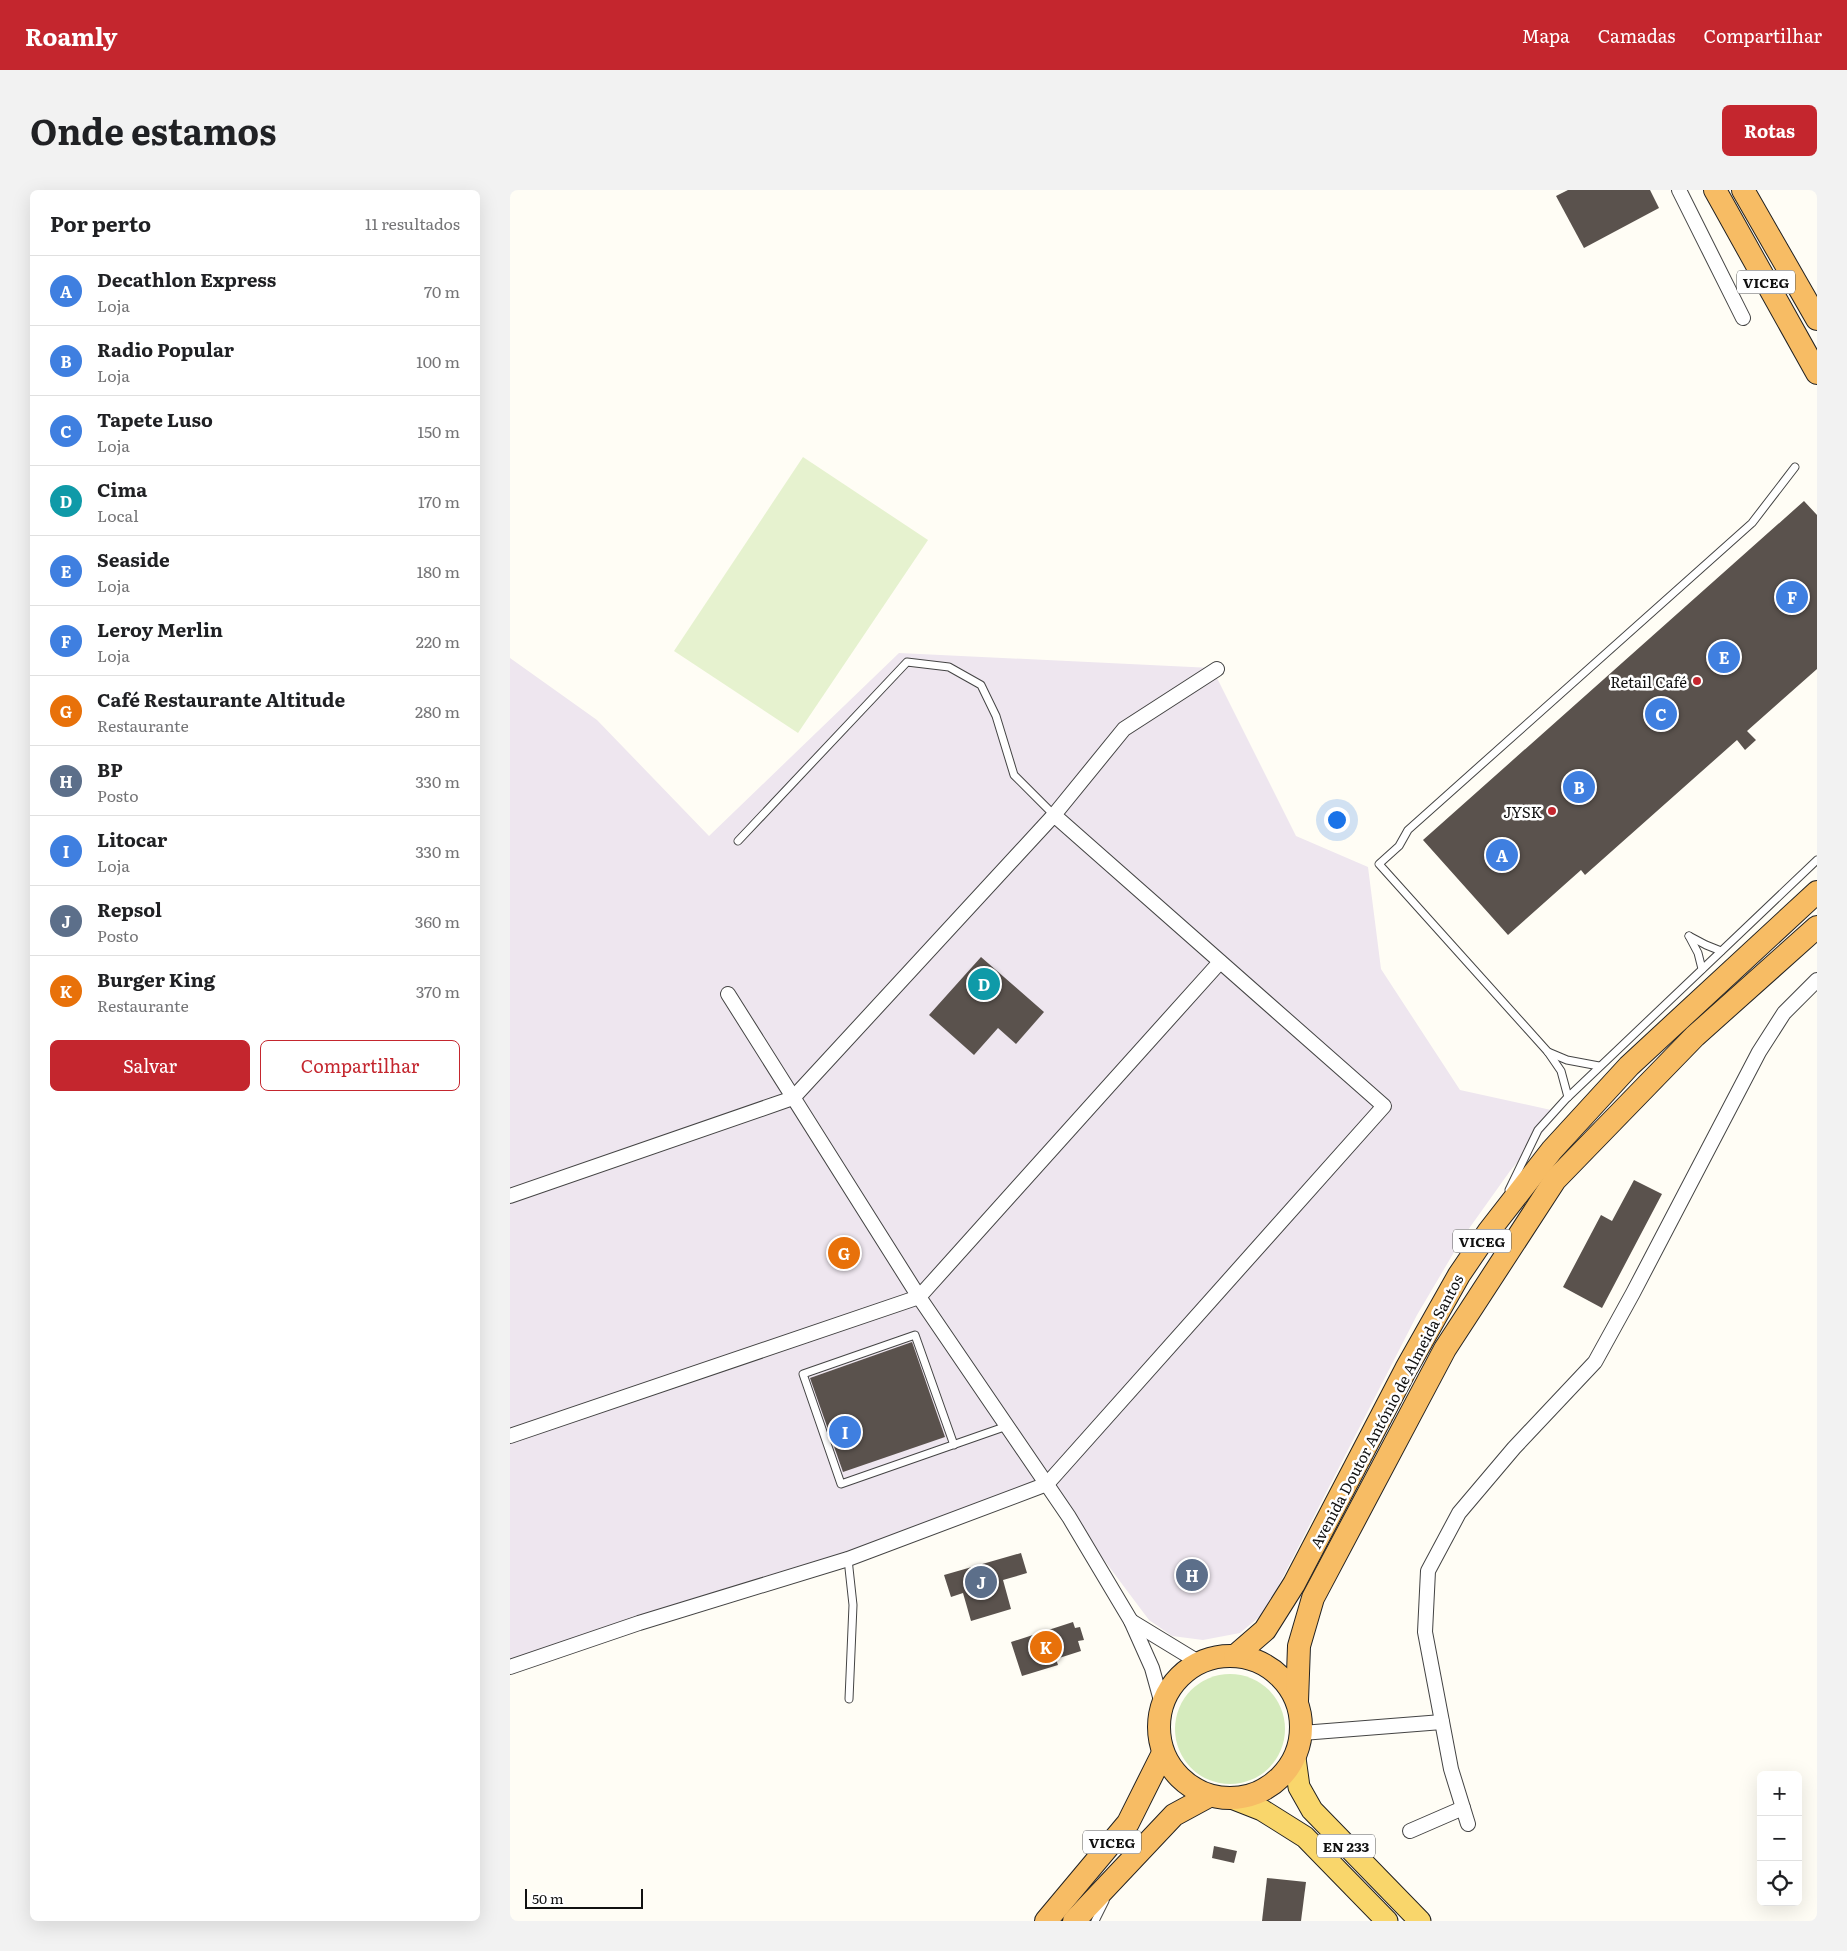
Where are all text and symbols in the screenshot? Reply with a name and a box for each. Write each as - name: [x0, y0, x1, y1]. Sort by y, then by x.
- text: Roamly: [25, 18, 118, 53]
- text: Mapa: [1522, 22, 1570, 49]
- text: Camadas: [1598, 22, 1675, 49]
- text: Compartilhar: [1703, 22, 1822, 49]
- text: Onde estamos: [30, 104, 276, 156]
- button: Rotas: [1722, 105, 1817, 156]
- text: Por perto: [50, 207, 151, 238]
- text: 11 resultados: [365, 211, 460, 235]
- text: Decathlon Express: [97, 265, 276, 293]
- road number: VICEG: [1737, 270, 1795, 294]
- text: A: [60, 279, 72, 303]
- text: 70 m: [424, 279, 460, 303]
- text: Loja: [97, 293, 130, 317]
- text: Radio Popular: [97, 335, 234, 363]
- text: B: [60, 349, 72, 373]
- text: 100 m: [416, 349, 460, 373]
- text: Loja: [97, 363, 130, 387]
- text: Tapete Luso: [97, 405, 213, 433]
- text: C: [60, 419, 72, 443]
- text: 150 m: [417, 419, 460, 443]
- text: Loja: [97, 433, 130, 457]
- text: Cima: [97, 475, 147, 503]
- text: D: [60, 489, 72, 513]
- text: 170 m: [418, 489, 460, 513]
- text: Local: [97, 503, 139, 527]
- text: Seaside: [97, 545, 170, 573]
- text: E: [61, 559, 71, 583]
- text: 180 m: [417, 559, 460, 583]
- text: Loja: [97, 573, 130, 597]
- pin: F: [1776, 578, 1808, 616]
- text: Leroy Merlin: [97, 615, 223, 643]
- text: F: [61, 629, 71, 653]
- text: 220 m: [416, 629, 460, 653]
- pin: E: [1708, 638, 1740, 676]
- text: Loja: [97, 643, 130, 667]
- place label: Retail Café: [1610, 670, 1687, 693]
- marker: Retail Café: [1691, 675, 1703, 687]
- text: Café Restaurante Altitude: [97, 685, 345, 713]
- pin: C: [1645, 695, 1677, 733]
- text: G: [60, 699, 72, 723]
- text: 280 m: [415, 699, 460, 723]
- text: Restaurante: [97, 713, 189, 737]
- text: BP: [97, 755, 123, 783]
- pin: B: [1563, 768, 1595, 806]
- text: H: [59, 769, 73, 793]
- text: 330 m: [415, 769, 460, 793]
- text: Posto: [97, 783, 139, 807]
- place label: JYSK: [1503, 800, 1543, 823]
- marker: JYSK: [1546, 805, 1558, 817]
- your location: [1324, 807, 1350, 833]
- text: Litocar: [97, 825, 167, 853]
- pin: A: [1486, 836, 1518, 874]
- text: I: [63, 839, 69, 863]
- text: 330 m: [415, 839, 460, 863]
- text: Loja: [97, 853, 130, 877]
- text: Repsol: [97, 895, 162, 923]
- text: J: [61, 909, 71, 933]
- text: 360 m: [415, 909, 460, 933]
- text: Posto: [97, 923, 139, 947]
- text: Burger King: [97, 965, 215, 993]
- pin: D: [968, 965, 1000, 1003]
- text: K: [60, 979, 72, 1003]
- text: 370 m: [416, 979, 460, 1003]
- text: Restaurante: [97, 993, 189, 1017]
- button: Salvar: [50, 1040, 250, 1091]
- button: Compartilhar: [260, 1040, 460, 1091]
- road number: VICEG: [1453, 1230, 1511, 1252]
- pin: G: [828, 1234, 860, 1272]
- street label: Avenida Doutor António de Almeida Santos: [1304, 1270, 1468, 1552]
- pin: I: [829, 1413, 861, 1451]
- pin: H: [1176, 1556, 1208, 1594]
- pin: J: [965, 1563, 997, 1601]
- pin: K: [1030, 1628, 1062, 1666]
- map controls: [1757, 1771, 1802, 1906]
- button: +: [1757, 1771, 1802, 1816]
- button: −: [1757, 1816, 1802, 1861]
- road number: VICEG: [1083, 1830, 1141, 1854]
- road number: EN 233: [1317, 1834, 1375, 1858]
- button: locate: [1757, 1861, 1802, 1906]
- scale bar: [525, 1886, 642, 1909]
- text: 50 m: [532, 1888, 564, 1908]

